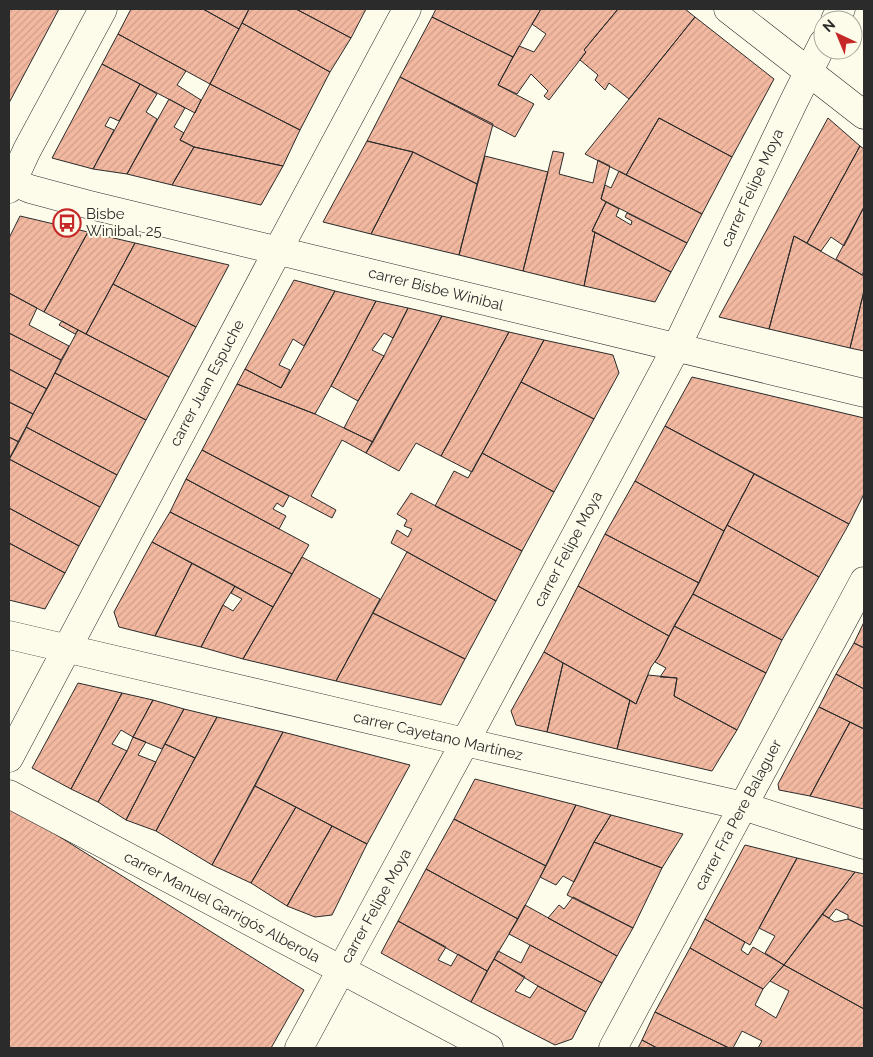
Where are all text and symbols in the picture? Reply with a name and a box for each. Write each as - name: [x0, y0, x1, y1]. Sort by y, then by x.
- north arrow: [813, 10, 863, 60]
- text: N: [820, 16, 838, 35]
- street label: carrer Felipe Moya: [717, 126, 787, 250]
- place label: Bisbe Winibal, 25: [86, 205, 162, 240]
- bus stop icon: Bisbe Winibal, 25: [52, 208, 82, 238]
- street label: carrer Bisbe Winibal: [367, 264, 506, 315]
- street label: carrer Juan Espuche: [166, 316, 248, 449]
- street label: carrer Felipe Moya: [530, 488, 606, 610]
- street label: carrer Cayetano Martínez: [351, 708, 525, 764]
- street label: carrer Fra Pere Balaguer: [691, 736, 786, 893]
- street label: carrer Felipe Moya: [337, 845, 415, 967]
- street label: carrer Manuel Garrigós Alberola: [121, 848, 323, 966]

